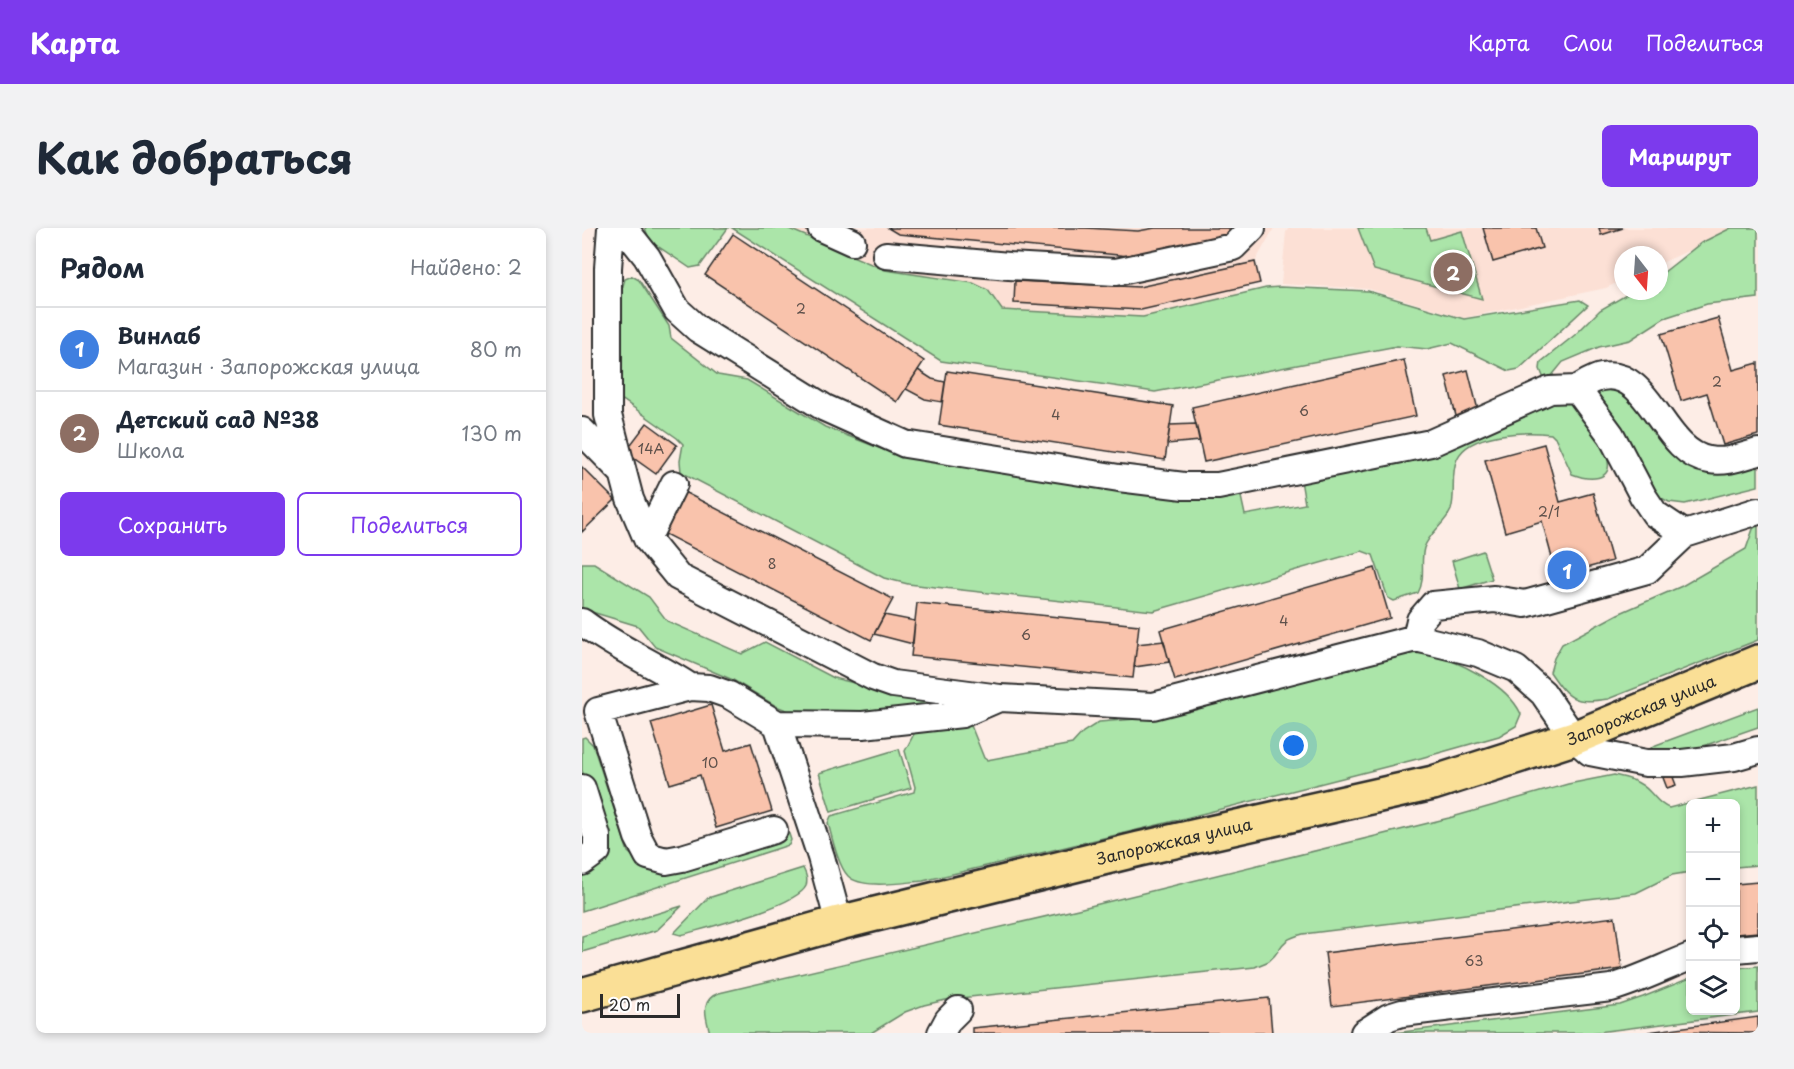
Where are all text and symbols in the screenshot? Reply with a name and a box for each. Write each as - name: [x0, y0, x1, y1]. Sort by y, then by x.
- text: Карта: [30, 21, 120, 64]
- text: Карта: [1468, 26, 1530, 58]
- text: Слои: [1563, 26, 1613, 58]
- text: Поделиться: [1646, 26, 1764, 58]
- text: Как добраться: [36, 125, 353, 188]
- button: Маршрут: [1602, 125, 1758, 187]
- north arrow: [1614, 246, 1668, 300]
- text: Рядом: [60, 248, 145, 287]
- pin: 2: [1434, 250, 1472, 294]
- text: Найдено: 2: [410, 252, 522, 282]
- house number: 2: [796, 298, 806, 319]
- text: Винлаб: [117, 318, 201, 351]
- text: 1: [75, 334, 84, 364]
- text: 80 m: [470, 334, 522, 364]
- text: Магазин · Запорожская улица: [117, 351, 420, 381]
- house number: 2: [1712, 371, 1722, 392]
- house number: 6: [1299, 400, 1309, 421]
- text: Детский сад №38: [117, 402, 319, 435]
- house number: 4: [1051, 404, 1061, 425]
- text: 2: [72, 418, 87, 448]
- text: 130 m: [462, 418, 522, 448]
- text: Школа: [117, 435, 184, 465]
- house number: 14А: [638, 438, 664, 459]
- button: Сохранить: [60, 492, 285, 556]
- button: Поделиться: [297, 492, 522, 556]
- house number: 2/1: [1538, 501, 1560, 522]
- pin: 1: [1548, 548, 1586, 592]
- house number: 8: [768, 553, 776, 574]
- house number: 4: [1279, 610, 1289, 631]
- house number: 6: [1021, 624, 1031, 645]
- street label: Запорожская улица: [1564, 668, 1719, 751]
- your location: [1279, 731, 1308, 760]
- house number: 10: [702, 752, 718, 773]
- map controls: [1686, 799, 1740, 1015]
- button: +: [1686, 799, 1740, 853]
- street label: Запорожская улица: [1094, 811, 1254, 870]
- button: −: [1686, 853, 1740, 907]
- button: locate: [1686, 907, 1740, 961]
- house number: 63: [1465, 950, 1483, 971]
- button: layers: [1686, 961, 1740, 1015]
- scale bar: [600, 991, 680, 1018]
- text: 20 m: [609, 992, 650, 1016]

